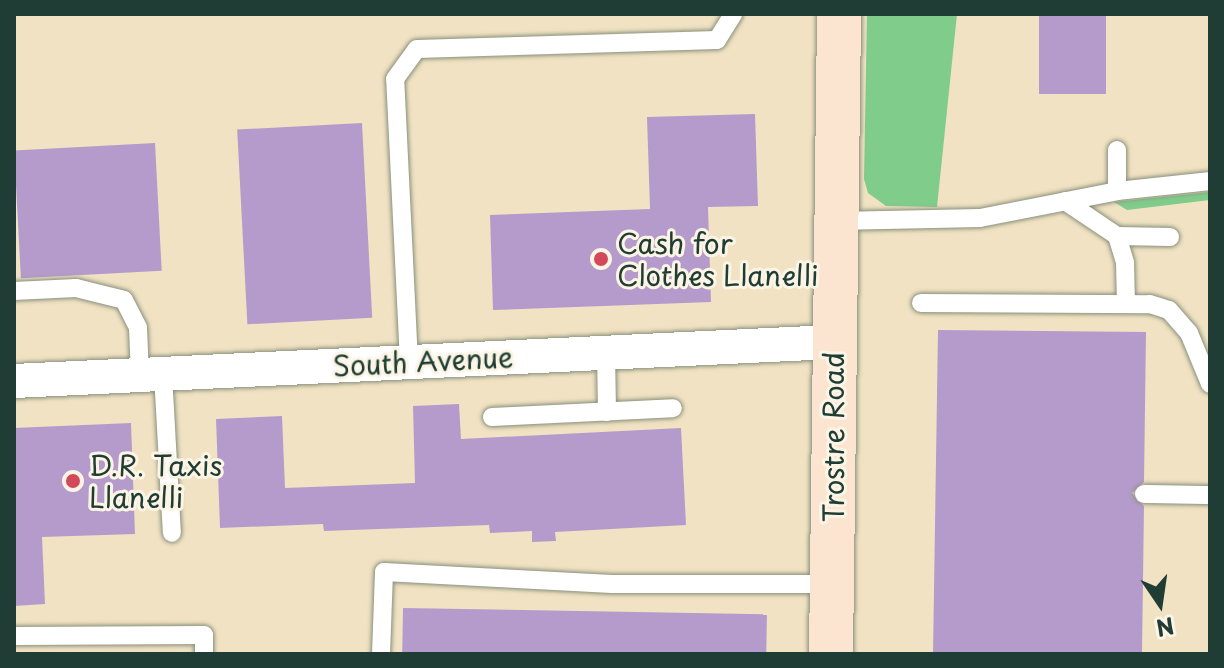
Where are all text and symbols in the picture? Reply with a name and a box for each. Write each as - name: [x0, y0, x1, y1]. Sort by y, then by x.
- place label: Cash for Clothes Llanelli: [617, 226, 819, 292]
- marker: Cash for Clothes Llanelli: [592, 250, 610, 268]
- street label: South Avenue: [331, 339, 515, 383]
- street label: Trostre Road: [816, 352, 850, 522]
- place label: D.R. Taxis Llanelli: [89, 448, 223, 514]
- marker: D.R. Taxis Llanelli: [64, 472, 82, 490]
- north arrow: [1120, 564, 1200, 644]
- text: N: [1153, 610, 1178, 646]

